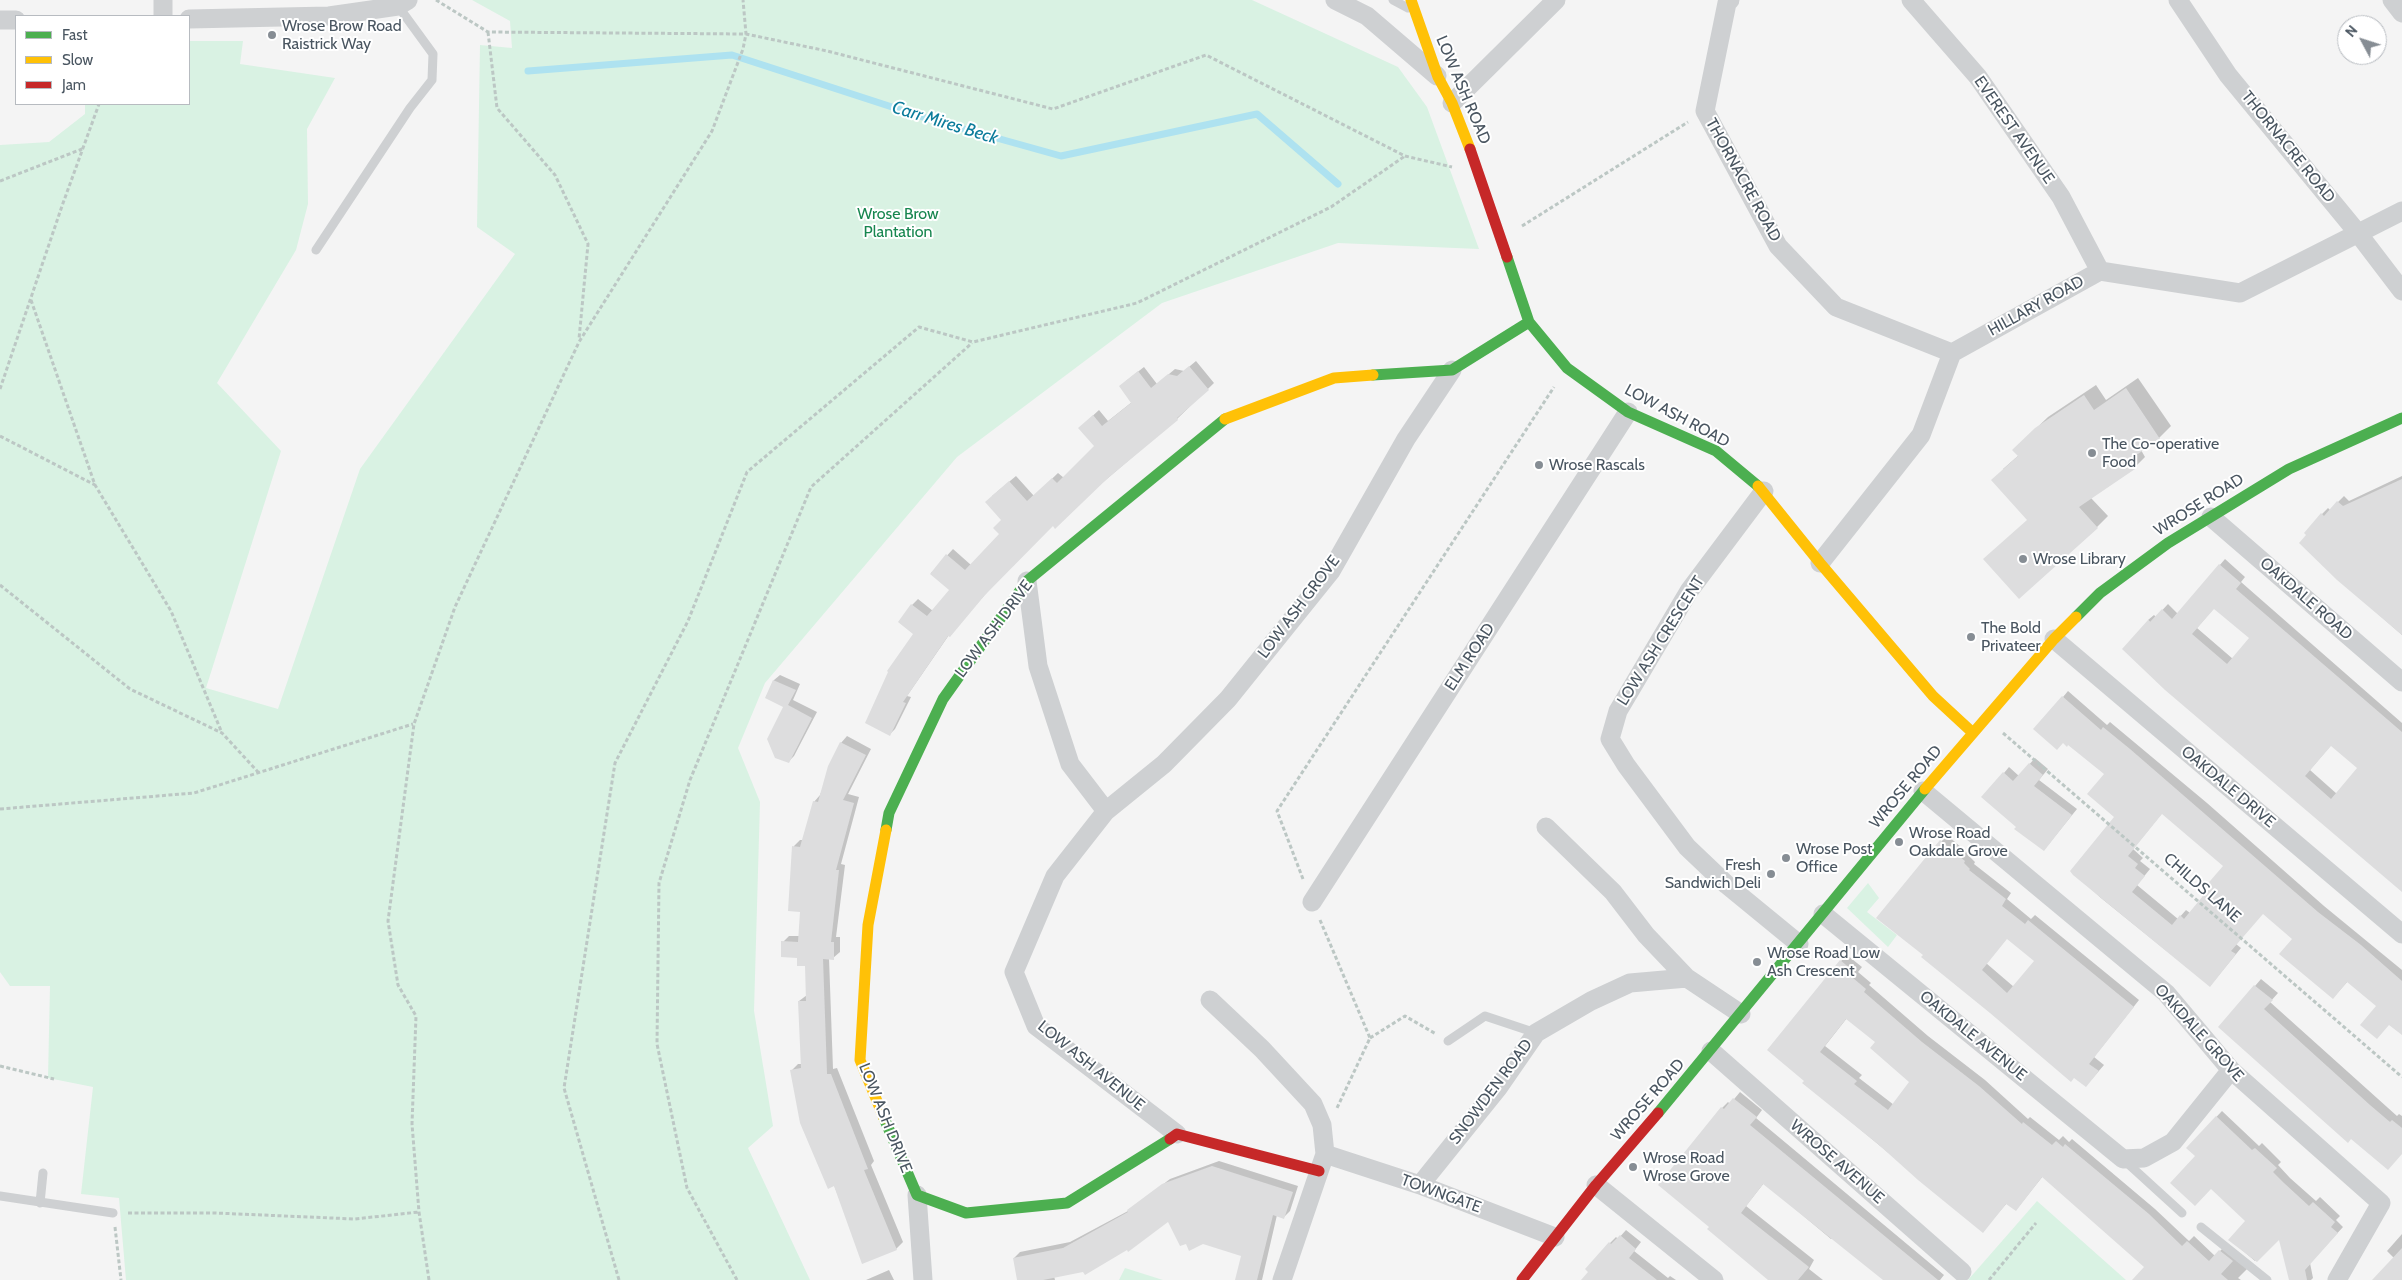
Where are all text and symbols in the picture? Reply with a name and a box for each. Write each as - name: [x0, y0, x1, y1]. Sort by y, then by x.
- legend: [15, 15, 190, 105]
- north arrow: [2337, 15, 2387, 65]
- place label: Wrose Brow Road Raistrick Way: [282, 16, 402, 54]
- text: N: [2341, 21, 2361, 41]
- text: Fast: [62, 26, 87, 44]
- marker: Wrose Brow Road Raistrick Way: [266, 29, 278, 41]
- street label: LOW ASH ROAD: [1432, 33, 1494, 147]
- text: Slow: [62, 51, 93, 69]
- street label: EVEREST AVENUE: [1970, 73, 2058, 187]
- text: Jam: [62, 76, 86, 94]
- street label: THORNACRE ROAD: [2237, 87, 2339, 207]
- water label: Carr Mires Beck: [889, 97, 1001, 149]
- street label: THORNACRE ROAD: [1701, 115, 1785, 245]
- park label: Wrose Brow Plantation: [857, 204, 939, 242]
- street label: HILLARY ROAD: [1985, 272, 2087, 340]
- street label: LOW ASH ROAD: [1621, 380, 1733, 452]
- place label: The Co-operative Food: [2102, 434, 2219, 472]
- marker: The Co-operative Food: [2086, 447, 2098, 459]
- place label: Wrose Rascals: [1549, 455, 1645, 475]
- marker: Wrose Rascals: [1533, 459, 1545, 471]
- street label: WROSE ROAD: [2151, 470, 2247, 540]
- place label: Wrose Library: [2033, 549, 2126, 569]
- street label: LOW ASH GROVE: [1254, 552, 1344, 662]
- marker: Wrose Library: [2017, 553, 2029, 565]
- street label: OAKDALE ROAD: [2256, 554, 2356, 644]
- street label: LOW ASH CRESCENT: [1613, 573, 1709, 709]
- street label: LOW ASH DRIVE: [951, 577, 1037, 681]
- place label: The Bold Privateer: [1981, 618, 2041, 656]
- street label: ELM ROAD: [1441, 620, 1499, 694]
- marker: The Bold Privateer: [1965, 631, 1977, 643]
- street label: WROSE ROAD: [1866, 742, 1946, 832]
- street label: OAKDALE DRIVE: [2177, 742, 2279, 832]
- place label: Wrose Road Oakdale Grove: [1909, 823, 2008, 861]
- marker: Wrose Road Oakdale Grove: [1893, 836, 1905, 848]
- place label: Wrose Post Office: [1796, 839, 1872, 877]
- street label: CHILDS LANE: [2160, 849, 2244, 927]
- marker: Wrose Post Office: [1780, 852, 1792, 864]
- place label: Fresh Sandwich Deli: [1665, 855, 1761, 893]
- marker: Fresh Sandwich Deli: [1765, 868, 1777, 880]
- place label: Wrose Road Low Ash Crescent: [1767, 943, 1880, 981]
- marker: Wrose Road Low Ash Crescent: [1751, 956, 1763, 968]
- street label: OAKDALE GROVE: [2150, 981, 2248, 1085]
- street label: OAKDALE AVENUE: [1916, 987, 2030, 1085]
- street label: LOW ASH AVENUE: [1034, 1017, 1148, 1115]
- street label: SNOWDEN ROAD: [1445, 1036, 1537, 1148]
- street label: WROSE ROAD: [1607, 1055, 1689, 1145]
- street label: LOW ASH DRIVE: [854, 1060, 916, 1176]
- street label: WROSE AVENUE: [1786, 1116, 1888, 1208]
- place label: Wrose Road Wrose Grove: [1643, 1148, 1730, 1186]
- marker: Wrose Road Wrose Grove: [1627, 1161, 1639, 1173]
- street label: TOWNGATE: [1398, 1171, 1484, 1217]

